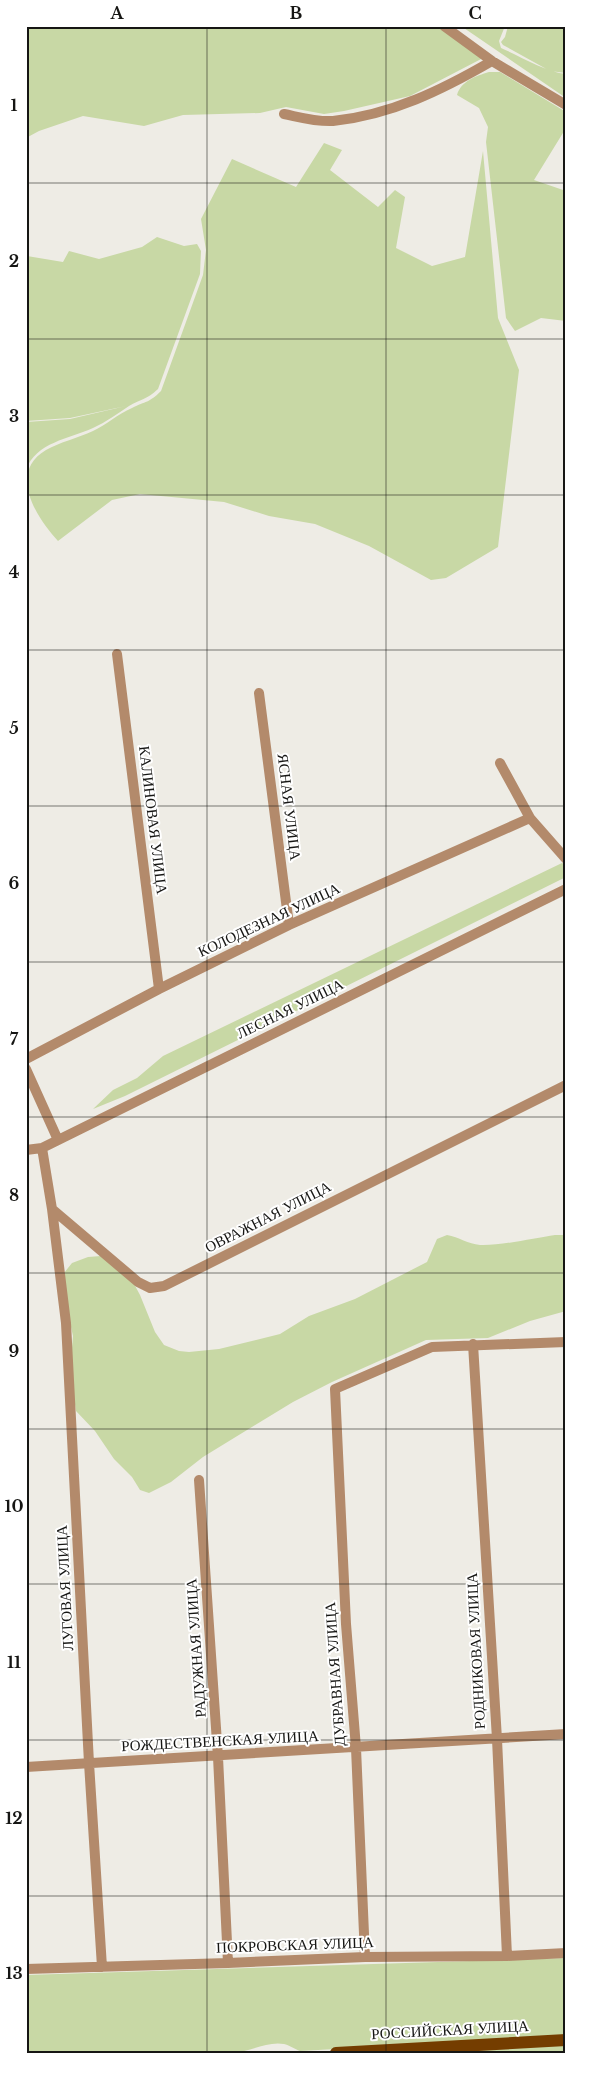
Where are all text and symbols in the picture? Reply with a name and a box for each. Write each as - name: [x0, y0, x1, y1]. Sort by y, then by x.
- text: A: [110, 3, 125, 23]
- text: B: [290, 3, 303, 23]
- text: C: [468, 3, 482, 23]
- text: 1: [11, 95, 18, 115]
- text: 2: [9, 251, 19, 271]
- text: 3: [9, 406, 19, 426]
- text: 4: [9, 562, 19, 582]
- text: 5: [9, 718, 19, 738]
- street label: КАЛИНОВАЯ УЛИЦА: [135, 745, 172, 895]
- street label: ЯСНАЯ УЛИЦА: [274, 752, 306, 862]
- text: 6: [9, 873, 20, 893]
- street label: КОЛОДЕЗНАЯ УЛИЦА: [195, 878, 343, 961]
- street label: ЛЕСНАЯ УЛИЦА: [233, 974, 347, 1043]
- text: 7: [10, 1029, 19, 1049]
- street label: ОВРАЖНАЯ УЛИЦА: [201, 1176, 334, 1257]
- text: 8: [9, 1185, 19, 1205]
- text: 9: [9, 1341, 20, 1361]
- text: 10: [4, 1496, 24, 1516]
- street label: ЛУГОВАЯ УЛИЦА: [52, 1525, 77, 1651]
- street label: РОДНИКОВАЯ УЛИЦА: [462, 1572, 489, 1730]
- street label: РАДУЖНАЯ УЛИЦА: [181, 1578, 210, 1718]
- street label: ДУБРАВНАЯ УЛИЦА: [320, 1601, 349, 1747]
- text: 11: [7, 1652, 21, 1672]
- street label: РОЖДЕСТВЕНСКАЯ УЛИЦА: [121, 1726, 319, 1755]
- text: 12: [5, 1808, 23, 1828]
- street label: ПОКРОВСКАЯ УЛИЦА: [216, 1932, 374, 1957]
- text: 13: [5, 1963, 23, 1983]
- street label: РОССИЙСКАЯ УЛИЦА: [371, 2016, 530, 2043]

